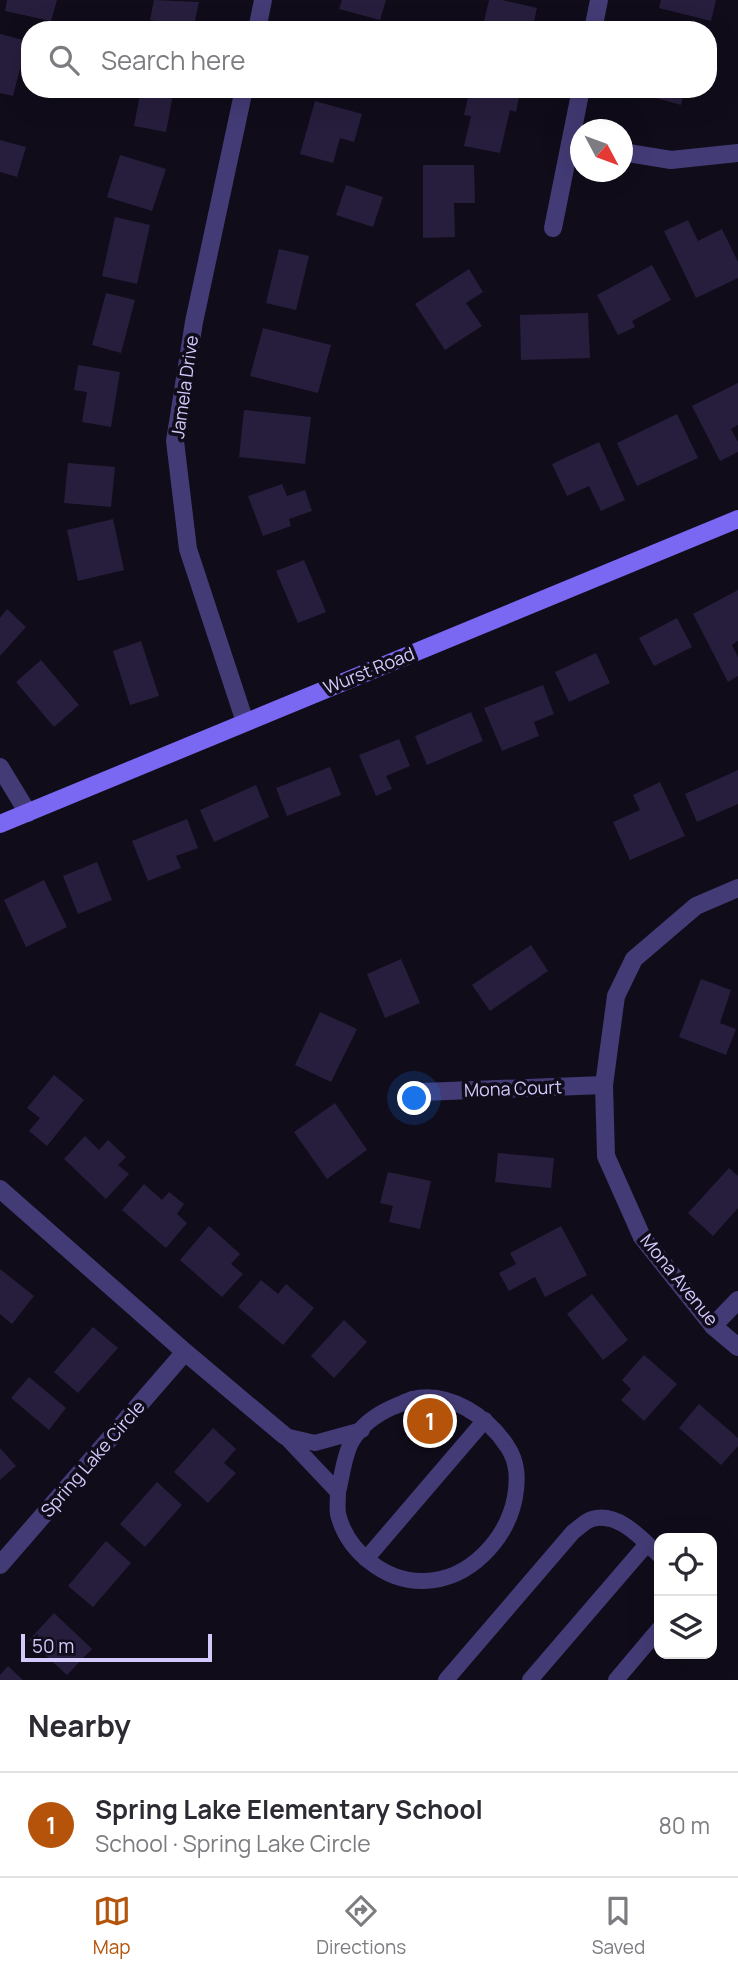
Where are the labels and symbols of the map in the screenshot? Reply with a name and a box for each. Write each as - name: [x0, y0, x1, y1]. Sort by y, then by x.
- north arrow: [570, 119, 633, 182]
- street label: Jamela Drive: [165, 334, 203, 440]
- street label: Wurst Road: [320, 641, 418, 699]
- street label: Mona Court: [464, 1074, 562, 1102]
- your location: [397, 1081, 431, 1115]
- street label: Mona Avenue: [635, 1228, 724, 1330]
- street label: Spring Lake Circle: [35, 1395, 150, 1522]
- pin: 1: [407, 1395, 453, 1447]
- scale bar: [21, 1631, 212, 1663]

